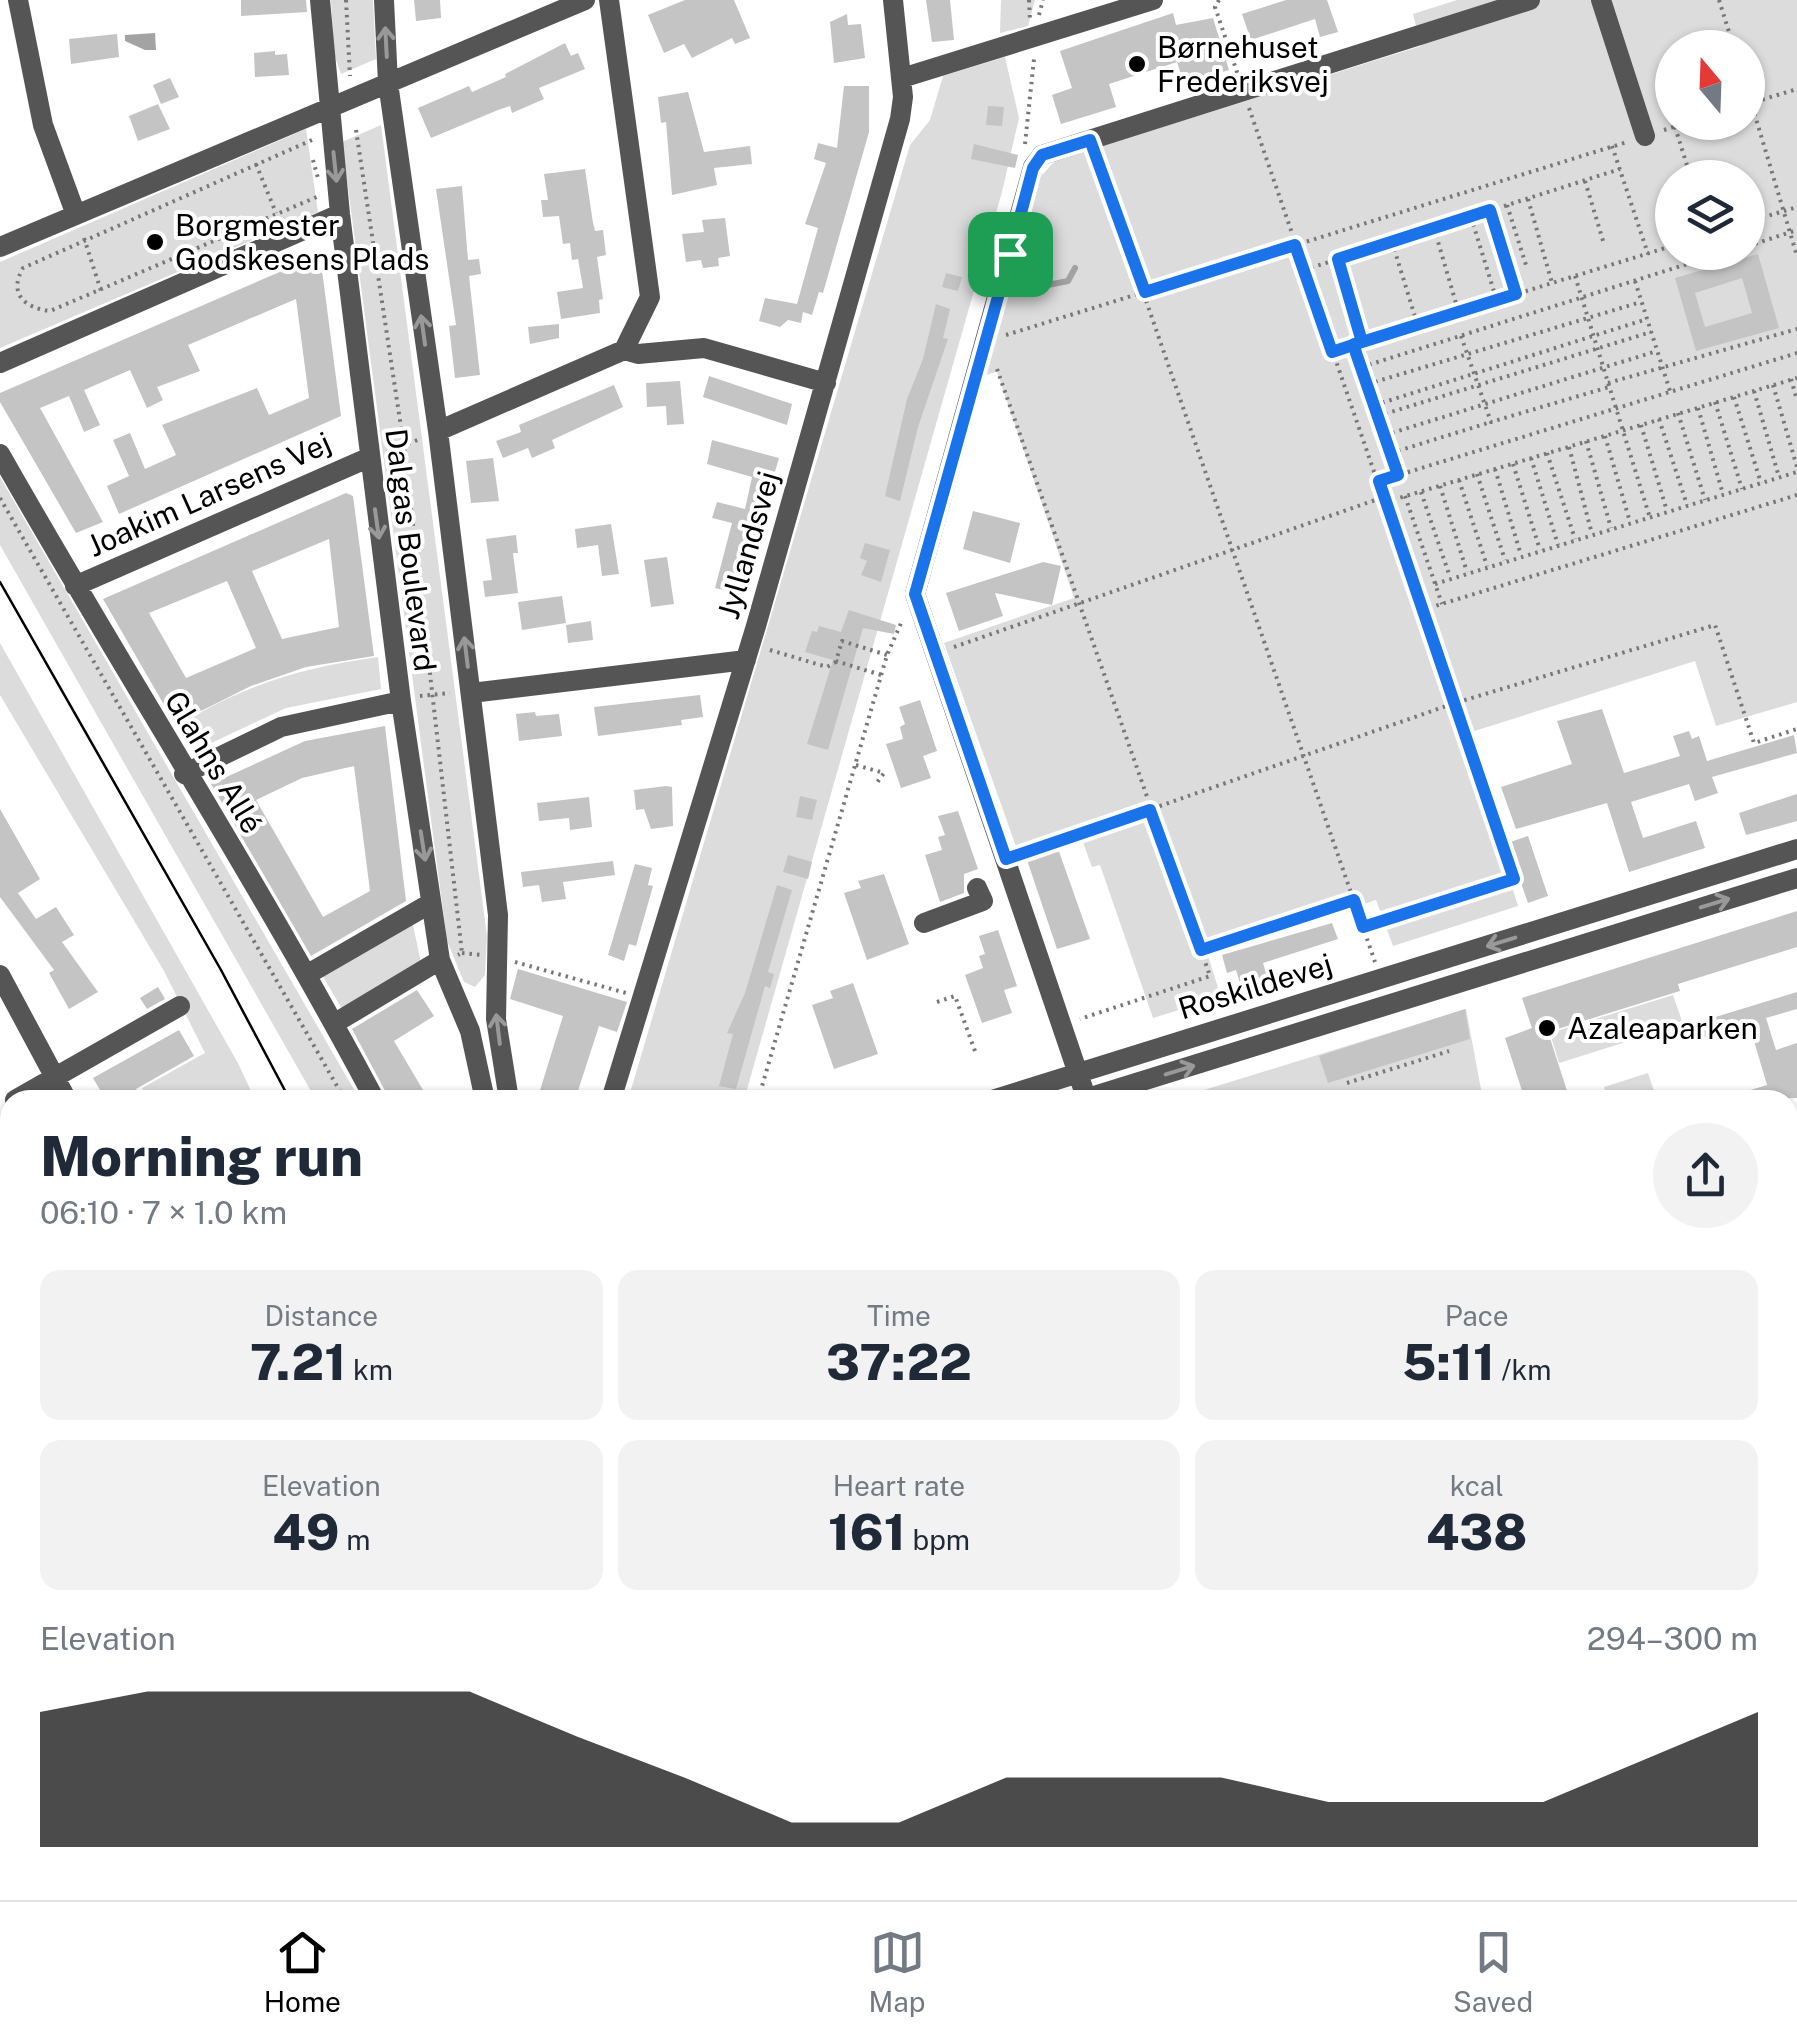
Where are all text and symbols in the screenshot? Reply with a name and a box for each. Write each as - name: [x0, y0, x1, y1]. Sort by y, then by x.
- one-way arrow: [376, 26, 395, 58]
- place label: Børnehuset Frederiksvej: [1157, 29, 1329, 99]
- north arrow: [1655, 30, 1765, 140]
- map controls: [1655, 30, 1765, 270]
- marker: Børnehuset Frederiksvej: [1126, 53, 1148, 75]
- one-way arrow: [326, 150, 345, 182]
- button: layers: [1655, 160, 1765, 270]
- place label: Borgmester Godskesens Plads: [175, 207, 429, 277]
- pin: [968, 212, 1053, 297]
- icon: arrive: [983, 227, 1038, 282]
- marker: Borgmester Godskesens Plads: [144, 231, 166, 253]
- one-way arrow: [414, 314, 432, 347]
- street label: Joakim Larsens Vej: [82, 424, 336, 564]
- street label: Dalgas Boulevard: [378, 427, 444, 673]
- street label: Jyllandsvej: [710, 467, 786, 623]
- one-way arrow: [368, 508, 387, 540]
- one-way arrow: [456, 637, 475, 669]
- street label: Glahns Allé: [157, 684, 271, 840]
- one-way arrow: [414, 829, 432, 862]
- one-way arrow: [1699, 893, 1731, 911]
- one-way arrow: [1485, 934, 1517, 952]
- street label: Roskildevej: [1174, 946, 1336, 1026]
- place label: Azaleaparken: [1567, 1010, 1758, 1046]
- one-way arrow: [488, 1013, 507, 1046]
- marker: Azaleaparken: [1536, 1017, 1558, 1039]
- one-way arrow: [1164, 1060, 1195, 1078]
- button: share: [1653, 1123, 1758, 1228]
- text: Morning run: [40, 1124, 363, 1188]
- text: 06:10 · 7 × 1.0 km: [40, 1194, 287, 1231]
- text: Distance: [265, 1299, 378, 1332]
- text: Time: [867, 1299, 931, 1332]
- text: Pace: [1445, 1299, 1509, 1332]
- text: 7.21: [250, 1332, 346, 1391]
- text: 37:22: [826, 1332, 972, 1391]
- text: 5:11: [1402, 1332, 1495, 1391]
- text: km: [346, 1353, 393, 1386]
- text: /km: [1495, 1353, 1551, 1386]
- text: Elevation: [262, 1469, 381, 1502]
- text: Heart rate: [833, 1469, 965, 1502]
- text: kcal: [1450, 1469, 1504, 1502]
- text: 49: [272, 1502, 339, 1561]
- text: 161: [828, 1502, 906, 1561]
- text: 438: [1426, 1502, 1527, 1561]
- text: m: [339, 1523, 370, 1556]
- text: bpm: [906, 1523, 970, 1556]
- text: Elevation: [40, 1620, 176, 1657]
- text: 294–300 m: [1587, 1620, 1758, 1657]
- tab: Home: [264, 1925, 341, 2018]
- tab: Map: [869, 1925, 925, 2018]
- tab: Saved: [1453, 1925, 1533, 2018]

